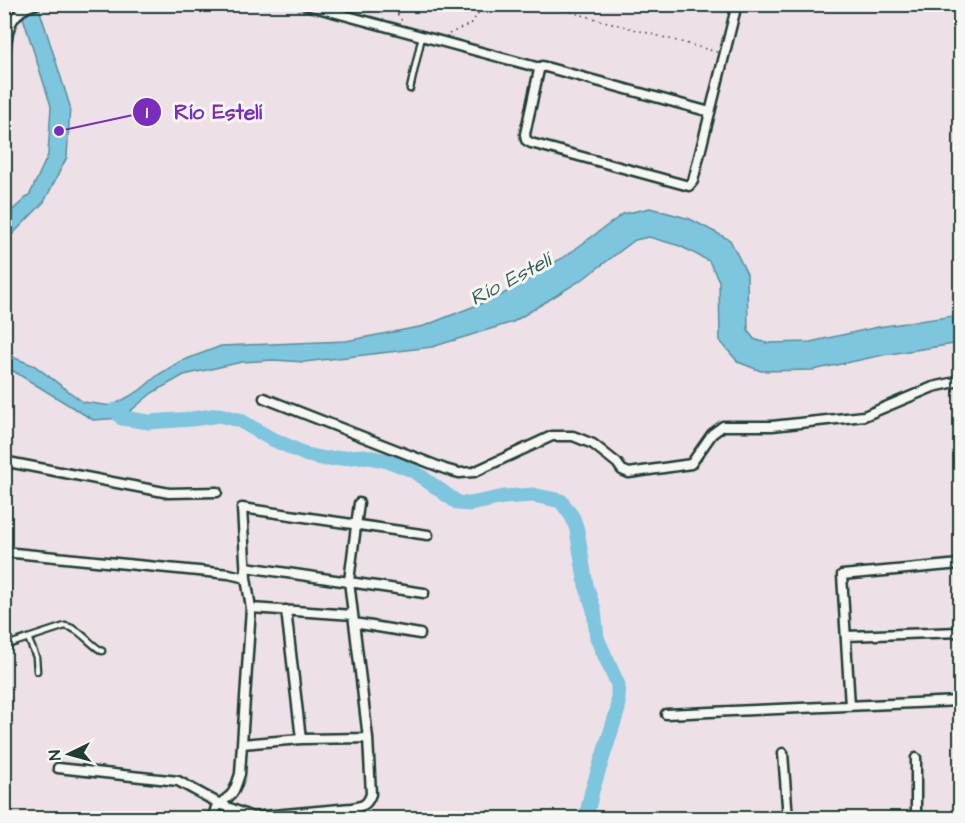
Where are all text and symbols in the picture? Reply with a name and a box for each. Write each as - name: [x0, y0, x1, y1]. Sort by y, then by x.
- callout: Río Estelí: [132, 92, 274, 131]
- text: Río Estelí: [174, 98, 263, 127]
- text: 1: [146, 100, 149, 125]
- water label: Río Estelí: [465, 244, 559, 313]
- north arrow: [39, 724, 99, 784]
- text: N: [44, 749, 66, 761]

